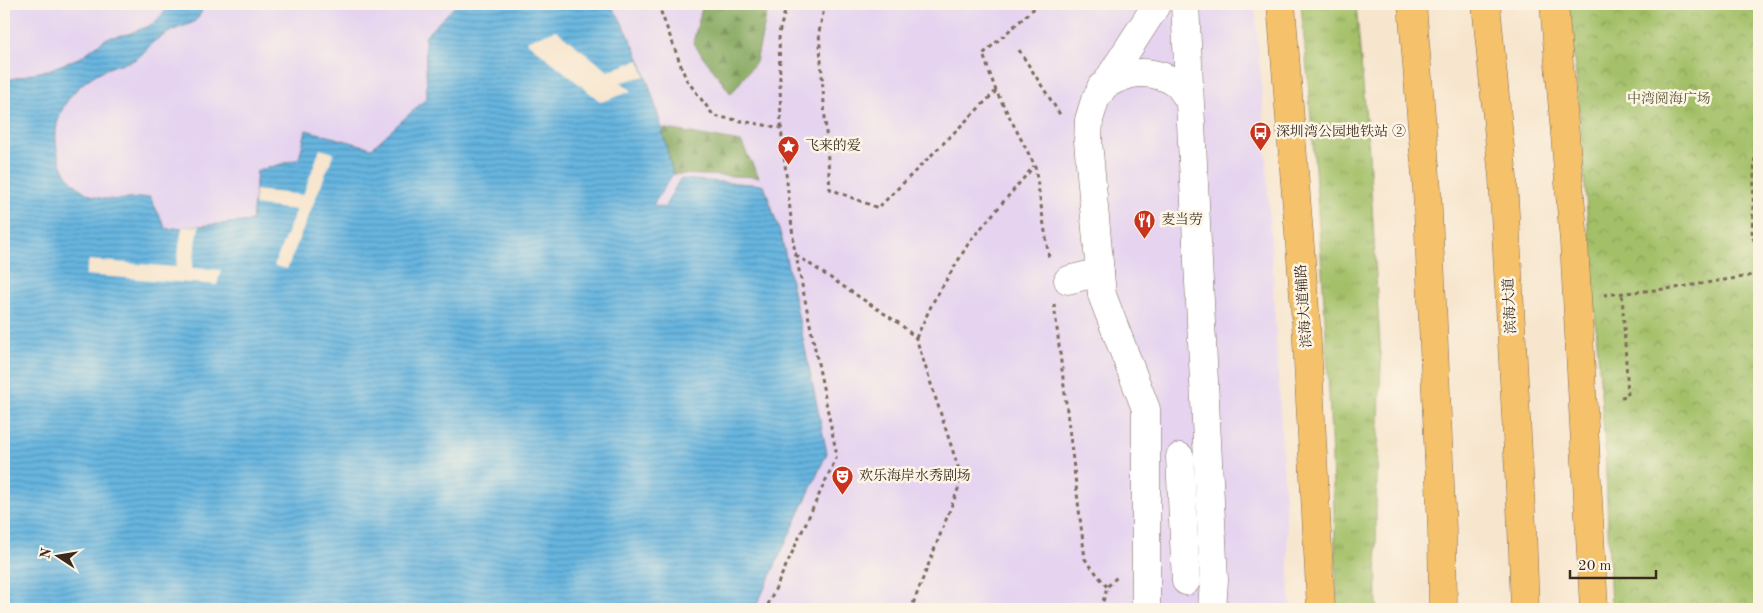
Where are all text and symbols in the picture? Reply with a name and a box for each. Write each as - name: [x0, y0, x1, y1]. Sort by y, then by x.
- park label: 中湾阅海广场: [1627, 91, 1711, 106]
- bus stop icon: 深圳湾公园地铁站 ②: [1248, 120, 1272, 151]
- place label: 深圳湾公园地铁站 ②: [1276, 124, 1406, 139]
- place icon: 飞来的爱: [777, 134, 801, 165]
- place label: 飞来的爱: [805, 138, 861, 153]
- restaurant icon: 麦当劳: [1133, 208, 1157, 239]
- place label: 麦当劳: [1161, 212, 1203, 227]
- street label: 滨海大道辅路: [1293, 264, 1314, 348]
- street label: 滨海大道: [1501, 278, 1518, 334]
- theatre icon: 欢乐海岸水秀剧场: [831, 464, 855, 495]
- place label: 欢乐海岸水秀剧场: [859, 468, 971, 483]
- north arrow: [32, 530, 82, 580]
- text: N: [38, 547, 54, 560]
- scale bar: [1570, 548, 1657, 580]
- text: 20 m: [1578, 559, 1612, 574]

